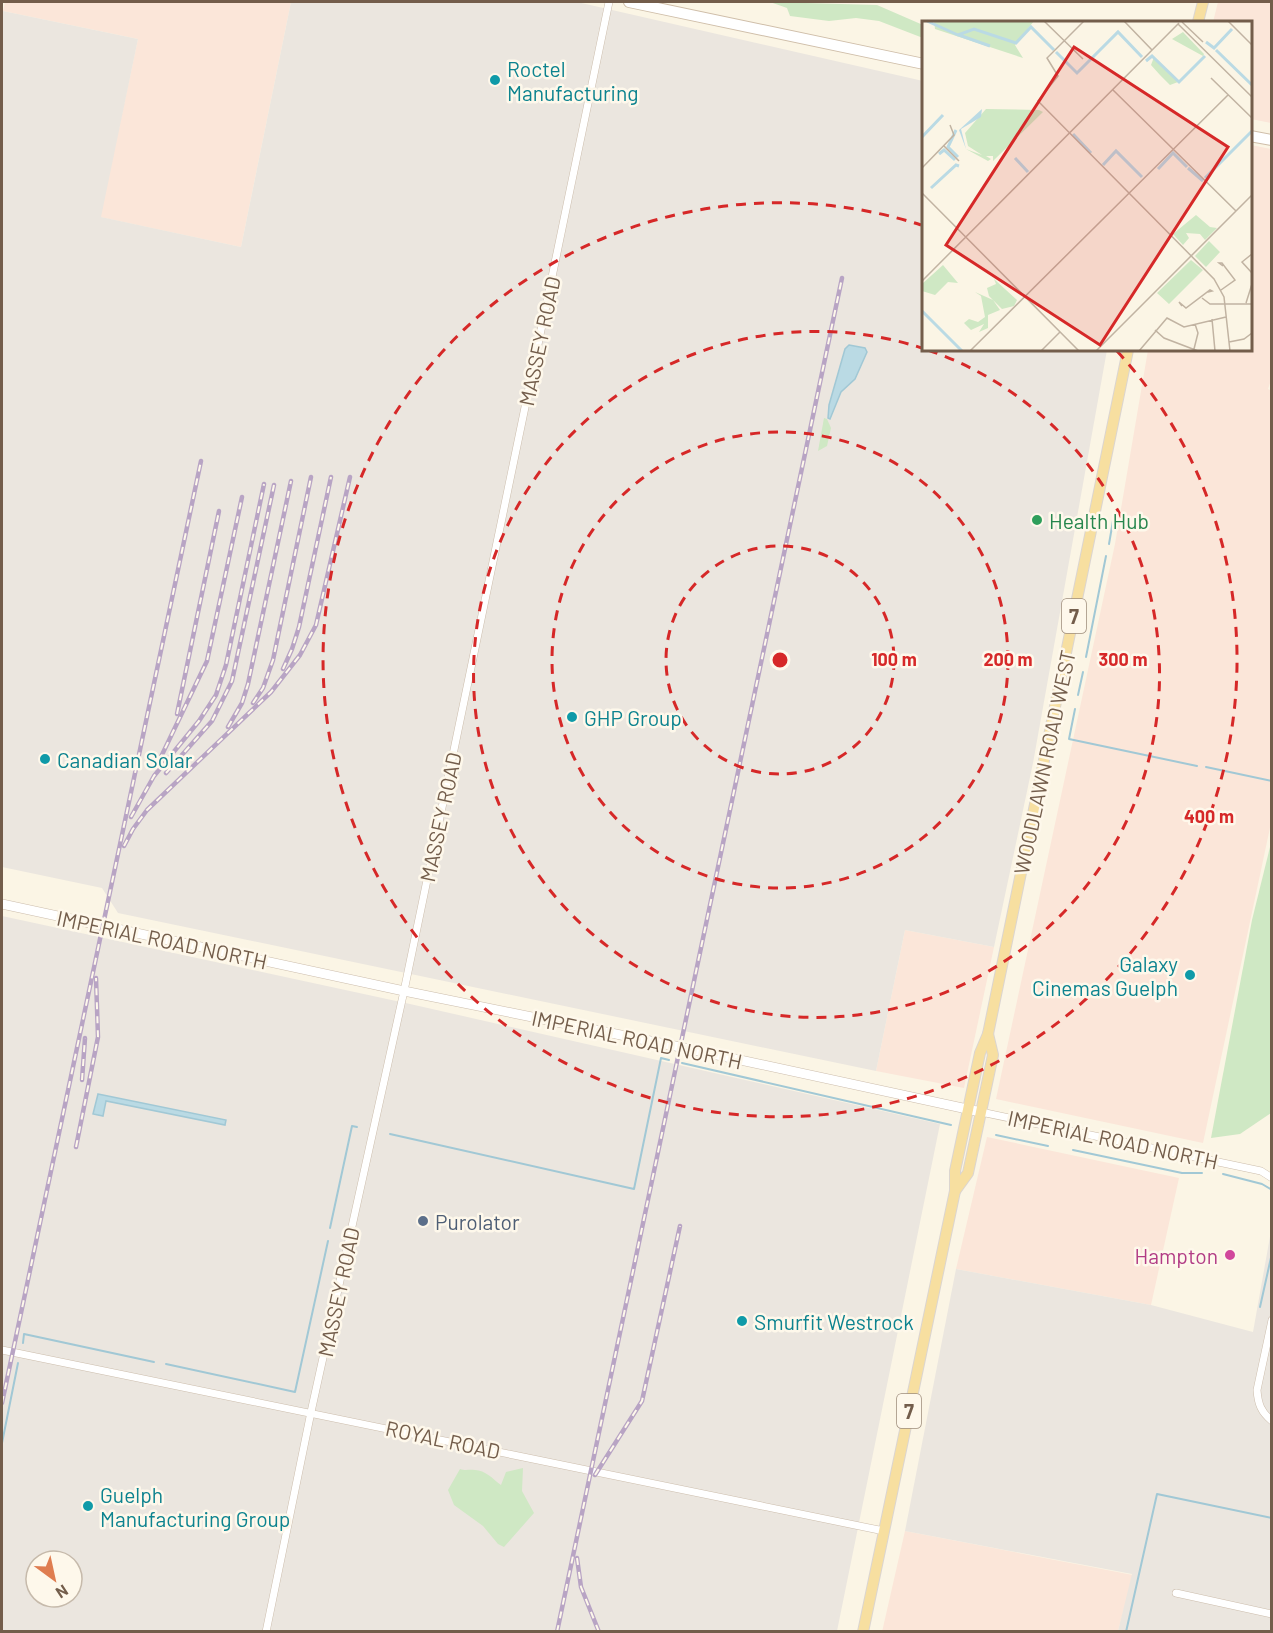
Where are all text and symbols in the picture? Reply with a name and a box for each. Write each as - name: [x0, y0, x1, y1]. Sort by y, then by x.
- inset map: [922, 21, 1252, 351]
- place label: Roctel Manufacturing: [507, 56, 639, 105]
- marker: Roctel Manufacturing: [488, 73, 502, 87]
- street label: MASSEY ROAD: [513, 274, 565, 408]
- place label: Health Hub: [1049, 508, 1149, 533]
- marker: Health Hub: [1030, 513, 1044, 527]
- road number: 7: [1062, 599, 1086, 633]
- text: 100 m: [871, 648, 917, 670]
- text: 200 m: [983, 648, 1033, 670]
- street label: WOODLAWN ROAD WEST: [1008, 648, 1080, 876]
- text: 300 m: [1099, 648, 1147, 670]
- centre of rings: [770, 650, 790, 670]
- place label: GHP Group: [584, 705, 682, 730]
- marker: GHP Group: [565, 710, 579, 724]
- place label: Canadian Solar: [57, 747, 193, 772]
- street label: MASSEY ROAD: [414, 750, 466, 884]
- marker: Canadian Solar: [38, 752, 52, 766]
- text: 400 m: [1184, 805, 1234, 827]
- street label: IMPERIAL ROAD NORTH: [55, 904, 269, 974]
- place label: Galaxy Cinemas Guelph: [1032, 951, 1178, 1000]
- marker: Galaxy Cinemas Guelph: [1183, 968, 1197, 982]
- street label: IMPERIAL ROAD NORTH: [530, 1004, 744, 1074]
- street label: IMPERIAL ROAD NORTH: [1006, 1104, 1220, 1174]
- place label: Purolator: [435, 1209, 520, 1234]
- marker: Purolator: [416, 1214, 430, 1228]
- street label: MASSEY ROAD: [312, 1225, 364, 1359]
- place label: Hampton: [1134, 1243, 1218, 1268]
- marker: Hampton: [1223, 1248, 1237, 1262]
- place label: Smurfit Westrock: [754, 1309, 914, 1334]
- marker: Smurfit Westrock: [735, 1314, 749, 1328]
- road number: 7: [897, 1394, 921, 1428]
- street label: ROYAL ROAD: [383, 1415, 503, 1463]
- place label: Guelph Manufacturing Group: [100, 1482, 290, 1531]
- marker: Guelph Manufacturing Group: [81, 1499, 95, 1513]
- north arrow: [24, 1549, 84, 1609]
- text: N: [53, 1581, 72, 1603]

